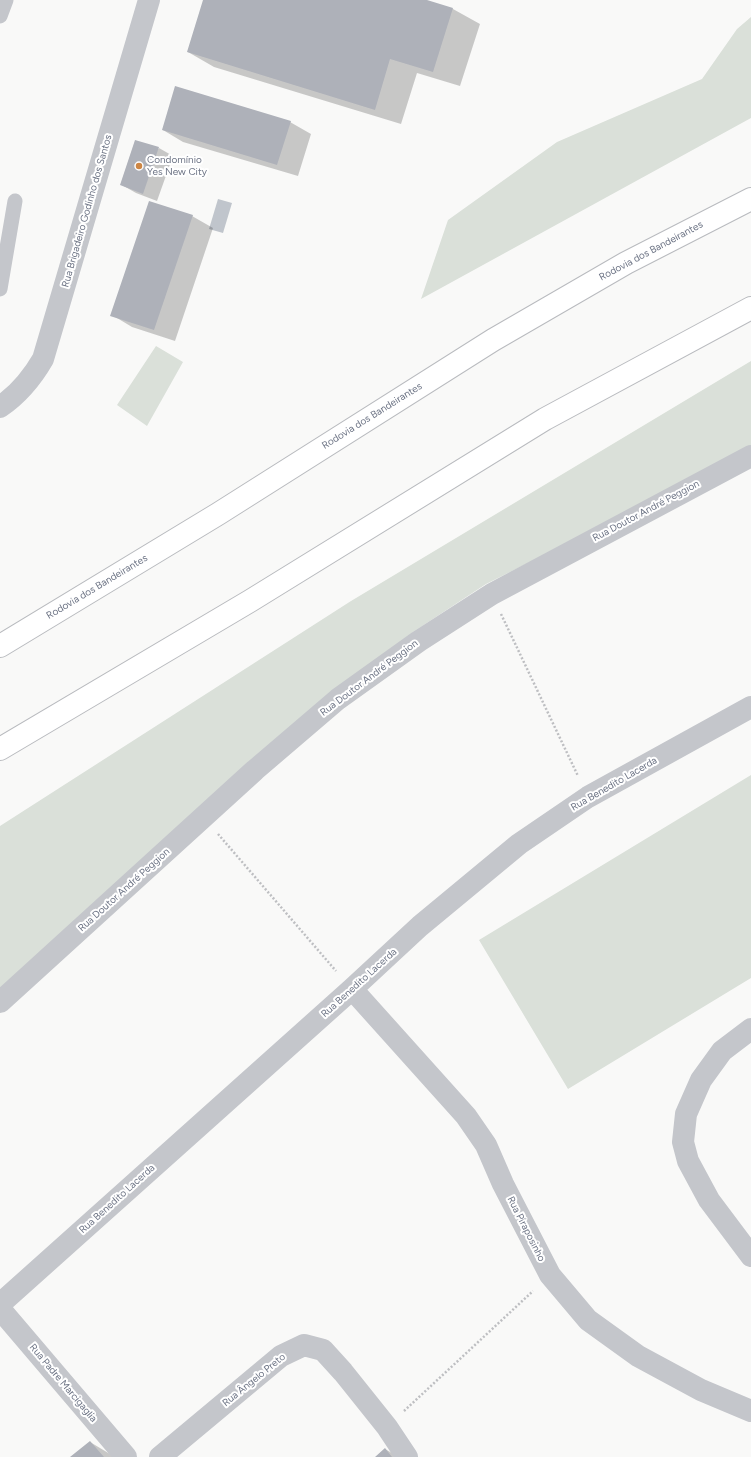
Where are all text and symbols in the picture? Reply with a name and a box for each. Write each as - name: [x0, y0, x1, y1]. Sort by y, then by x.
- street label: Rua Brigadeiro Godinho dos Santos: [59, 133, 115, 289]
- place label: Condomínio Yes New City: [147, 154, 207, 178]
- marker: Condomínio Yes New City: [134, 161, 144, 171]
- street label: Rodovia dos Bandeirantes: [597, 219, 705, 283]
- street label: Rodovia dos Bandeirantes: [320, 380, 424, 452]
- street label: Rua Doutor André Peggion: [591, 478, 701, 544]
- street label: Rodovia dos Bandeirantes: [44, 552, 150, 622]
- street label: Rua Doutor André Peggion: [318, 637, 420, 719]
- street label: Rua Benedito Lacerda: [569, 754, 659, 814]
- street label: Rua Doutor André Peggion: [76, 846, 172, 934]
- street label: Rua Benedito Lacerda: [319, 946, 399, 1020]
- street label: Rua Benedito Lacerda: [77, 1162, 157, 1236]
- street label: Rua Piraposinho: [504, 1194, 548, 1264]
- street label: Rua Padre Marcigaglia: [27, 1341, 99, 1425]
- street label: Rua Ângelo Preto: [220, 1351, 288, 1409]

